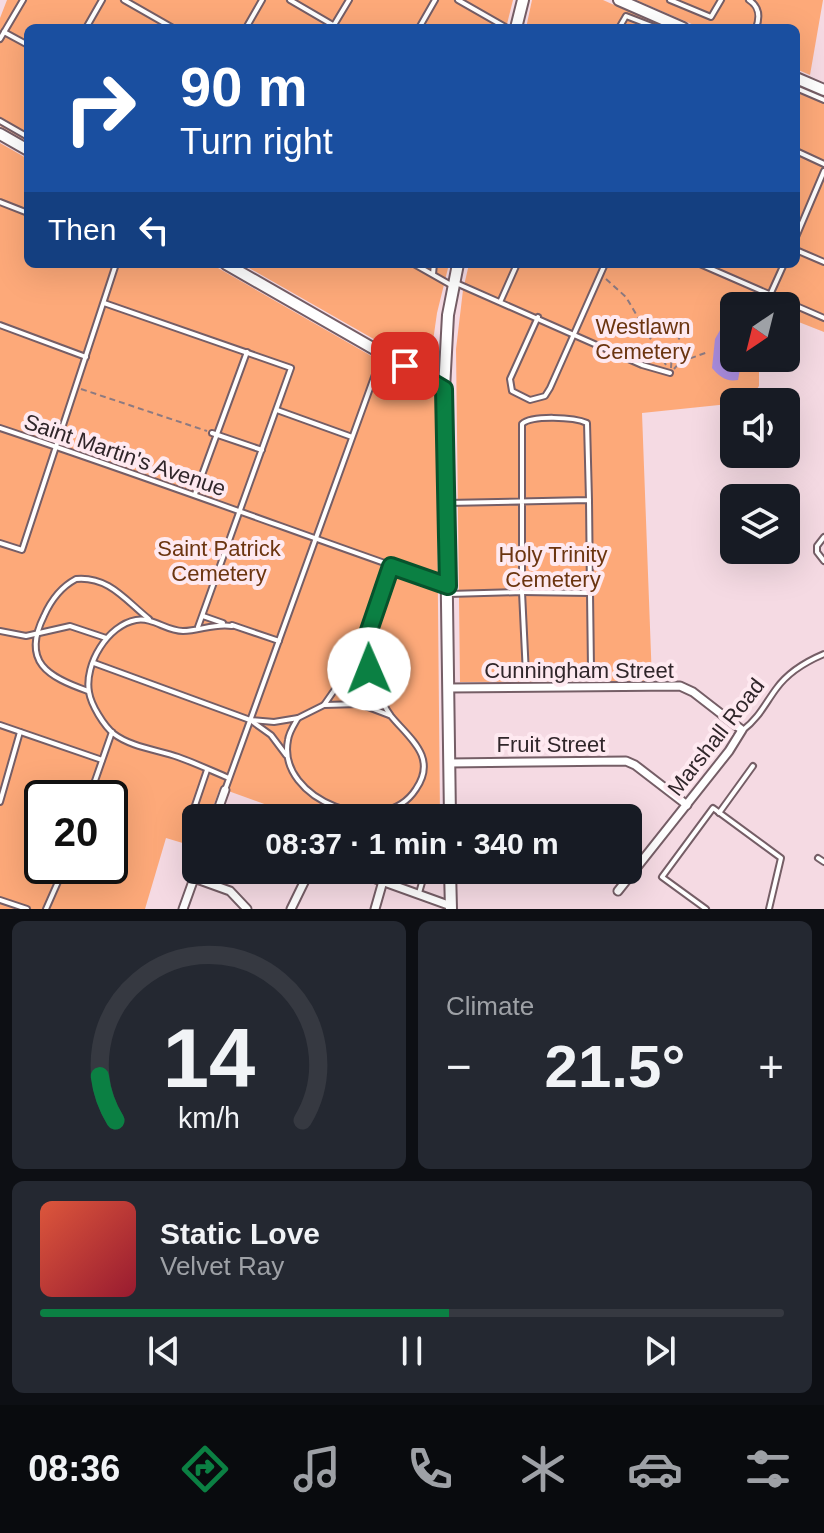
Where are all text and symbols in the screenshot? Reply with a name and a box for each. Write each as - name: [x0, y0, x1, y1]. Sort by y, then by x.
- text: 90 m: [180, 55, 308, 118]
- icon: right: [48, 56, 152, 160]
- text: Turn right: [180, 121, 333, 162]
- icon: left: [132, 208, 176, 252]
- text: Then: [48, 213, 116, 246]
- north arrow: [720, 292, 800, 372]
- map controls: [720, 292, 800, 564]
- park label: Westlawn Cemetery: [595, 314, 691, 364]
- pin: [371, 332, 439, 400]
- icon: arrive: [383, 344, 427, 388]
- button: sound: [720, 388, 800, 468]
- street label: Saint Martin's Avenue: [21, 409, 229, 501]
- button: layers: [720, 484, 800, 564]
- park label: Saint Patrick Cemetery: [157, 536, 282, 586]
- park label: Holy Trinity Cemetery: [499, 542, 607, 592]
- position arrow: [327, 627, 411, 711]
- street label: Cunningham Street: [484, 658, 674, 683]
- street label: Marshall Road: [662, 673, 770, 801]
- street label: Fruit Street: [497, 732, 605, 757]
- speed limit sign: 20: [24, 780, 128, 884]
- text: 08:37 · 1 min · 340 m: [265, 827, 559, 860]
- text: Climate: [446, 991, 534, 1021]
- text: 14: [163, 1012, 255, 1105]
- text: 21.5°: [545, 1033, 685, 1100]
- text: −: [446, 1042, 472, 1091]
- text: +: [758, 1042, 784, 1091]
- text: km/h: [178, 1102, 240, 1134]
- text: Static Love: [160, 1217, 320, 1250]
- text: Velvet Ray: [160, 1251, 284, 1281]
- icon: previous: [142, 1329, 186, 1373]
- icon: pause: [390, 1329, 434, 1373]
- icon: next: [638, 1329, 682, 1373]
- icon: directions: [177, 1441, 233, 1497]
- icon: music: [289, 1441, 345, 1497]
- icon: phone: [402, 1441, 458, 1497]
- icon: climate: [515, 1441, 571, 1497]
- icon: car: [627, 1441, 683, 1497]
- icon: filters: [740, 1441, 796, 1497]
- text: 08:36: [28, 1448, 120, 1489]

